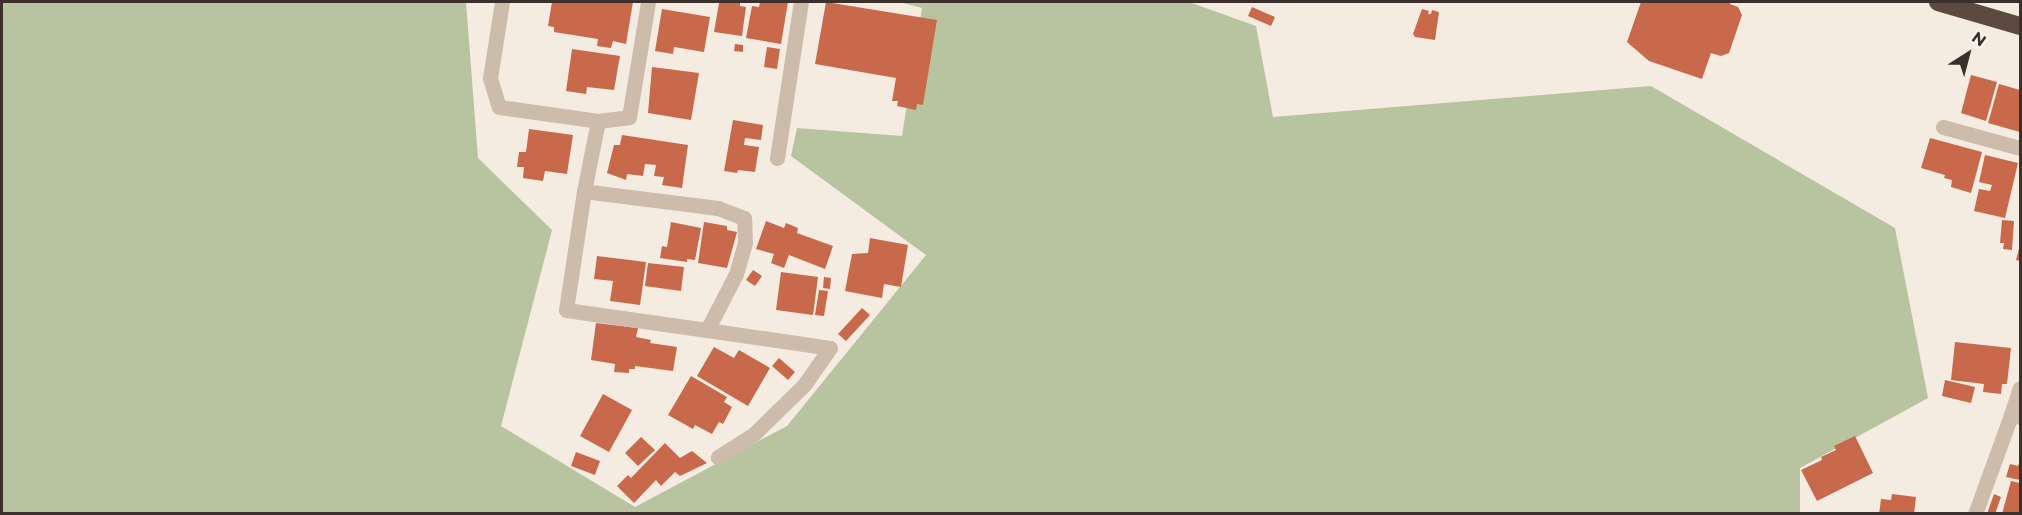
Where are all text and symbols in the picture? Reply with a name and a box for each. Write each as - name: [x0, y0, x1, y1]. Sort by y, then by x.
- north arrow: [1938, 24, 1998, 84]
- text: N: [1968, 28, 1990, 51]

